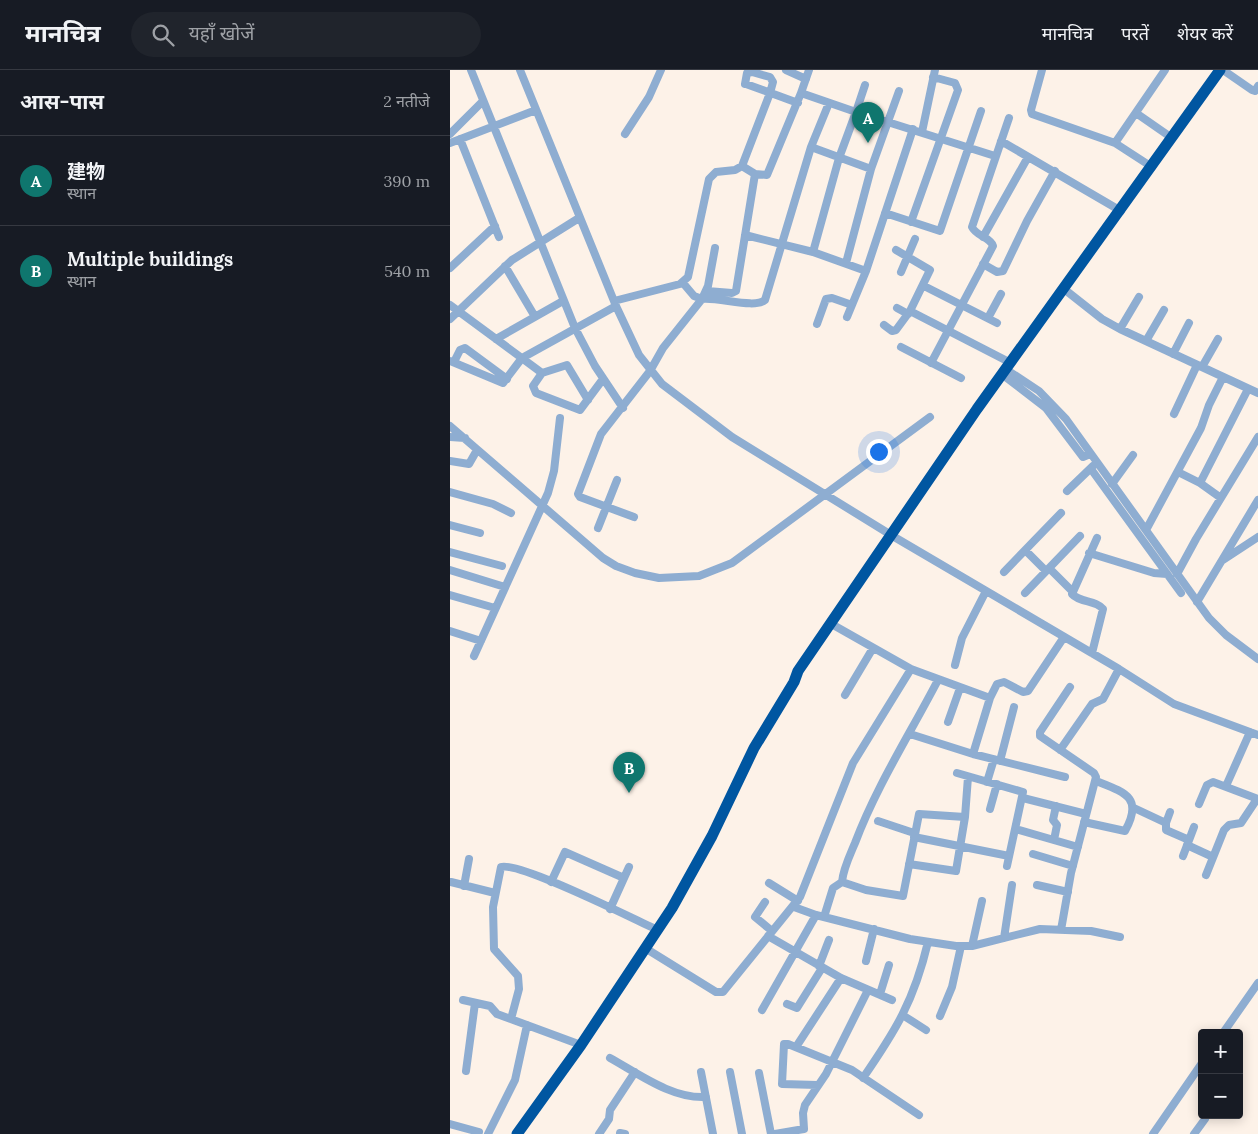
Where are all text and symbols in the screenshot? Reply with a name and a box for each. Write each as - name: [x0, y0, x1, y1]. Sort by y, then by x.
- search box: [131, 12, 481, 57]
- text: मानचित्र: [25, 18, 101, 49]
- icon: search: [149, 21, 177, 49]
- text: यहाँ खोजें: [189, 21, 254, 45]
- text: मानचित्र: [1042, 22, 1093, 45]
- text: परतें: [1121, 22, 1149, 45]
- text: शेयर करें: [1177, 22, 1233, 45]
- text: आस-पास: [20, 88, 104, 115]
- text: 2 नतीजे: [383, 91, 430, 111]
- pin: A: [852, 102, 884, 143]
- text: 建物: [67, 159, 105, 183]
- text: A: [31, 171, 41, 191]
- text: 390 m: [383, 171, 430, 191]
- text: स्थान: [67, 183, 96, 203]
- text: Multiple buildings: [67, 247, 233, 271]
- text: B: [31, 261, 41, 281]
- text: 540 m: [384, 261, 430, 281]
- text: स्थान: [67, 271, 96, 291]
- your location: [866, 439, 892, 465]
- pin: B: [613, 752, 645, 793]
- map controls: [1198, 1029, 1243, 1119]
- button: +: [1198, 1029, 1243, 1074]
- button: −: [1198, 1074, 1243, 1119]

